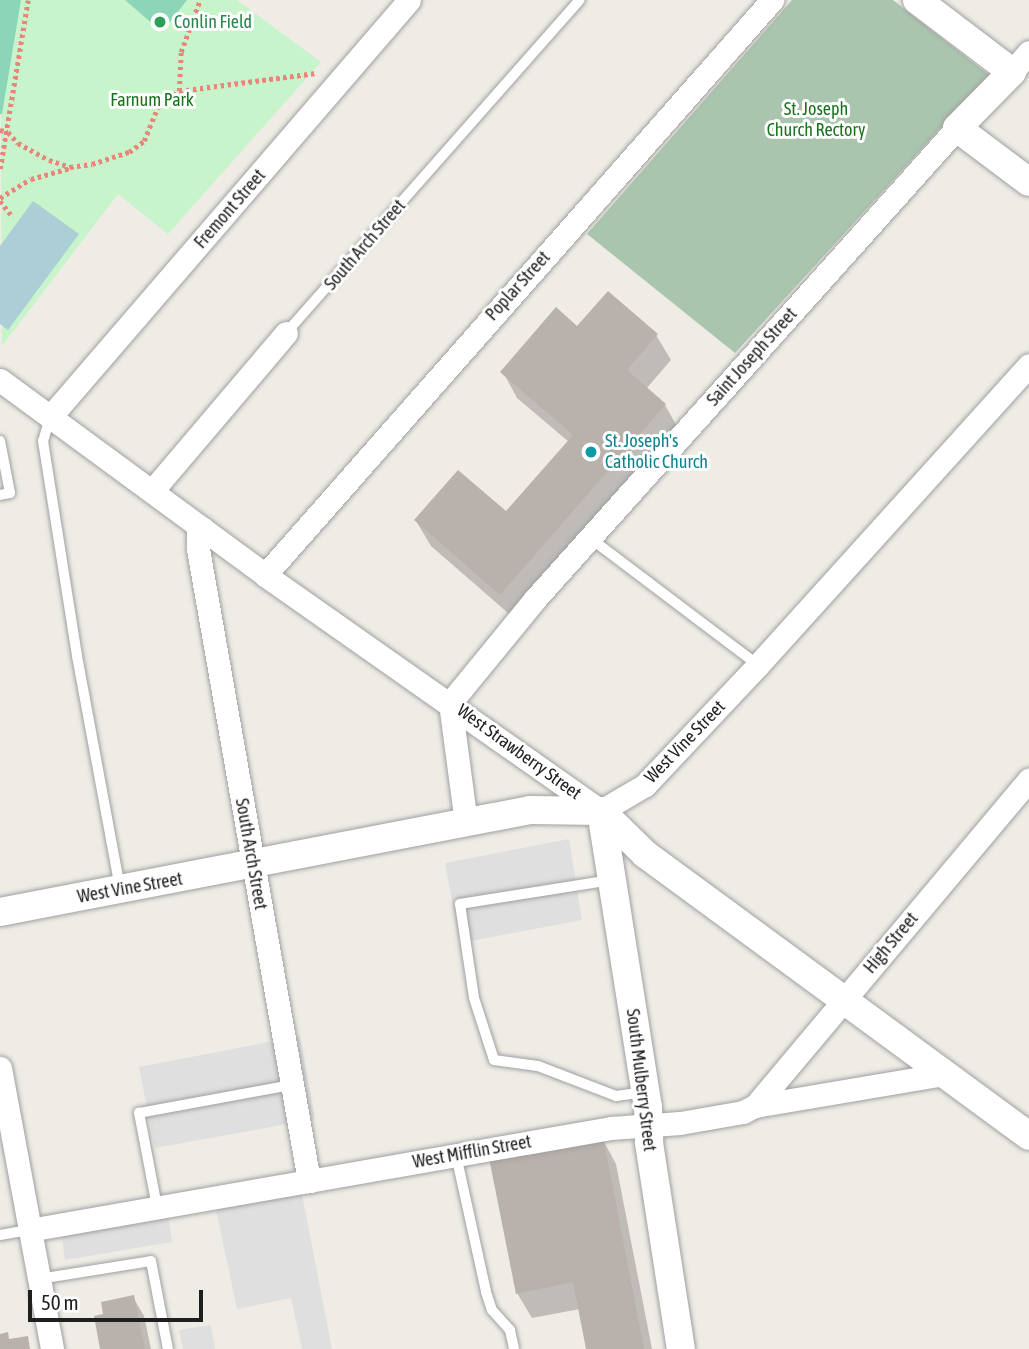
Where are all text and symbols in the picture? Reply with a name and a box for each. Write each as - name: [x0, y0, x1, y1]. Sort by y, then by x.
- place label: Conlin Field: [174, 11, 252, 33]
- marker: Conlin Field: [152, 14, 168, 30]
- park label: Farnum Park: [110, 89, 194, 111]
- park label: St. Joseph Church Rectory: [767, 99, 865, 142]
- street label: Fremont Street: [190, 165, 270, 253]
- street label: South Arch Street: [320, 195, 410, 295]
- street label: Poplar Street: [481, 247, 555, 325]
- street label: Saint Joseph Street: [702, 304, 802, 410]
- place label: St. Joseph's Catholic Church: [605, 431, 708, 474]
- marker: St. Joseph's Catholic Church: [583, 444, 599, 460]
- street label: West Vine Street: [640, 696, 730, 788]
- street label: West Strawberry Street: [453, 700, 585, 804]
- street label: South Arch Street: [231, 797, 271, 911]
- street label: West Vine Street: [76, 868, 184, 908]
- street label: High Street: [859, 908, 923, 978]
- street label: South Mulberry Street: [622, 1008, 660, 1152]
- street label: West Mifflin Street: [411, 1131, 533, 1173]
- scale bar: [32, 1276, 206, 1320]
- text: 50 m: [41, 1290, 79, 1314]

